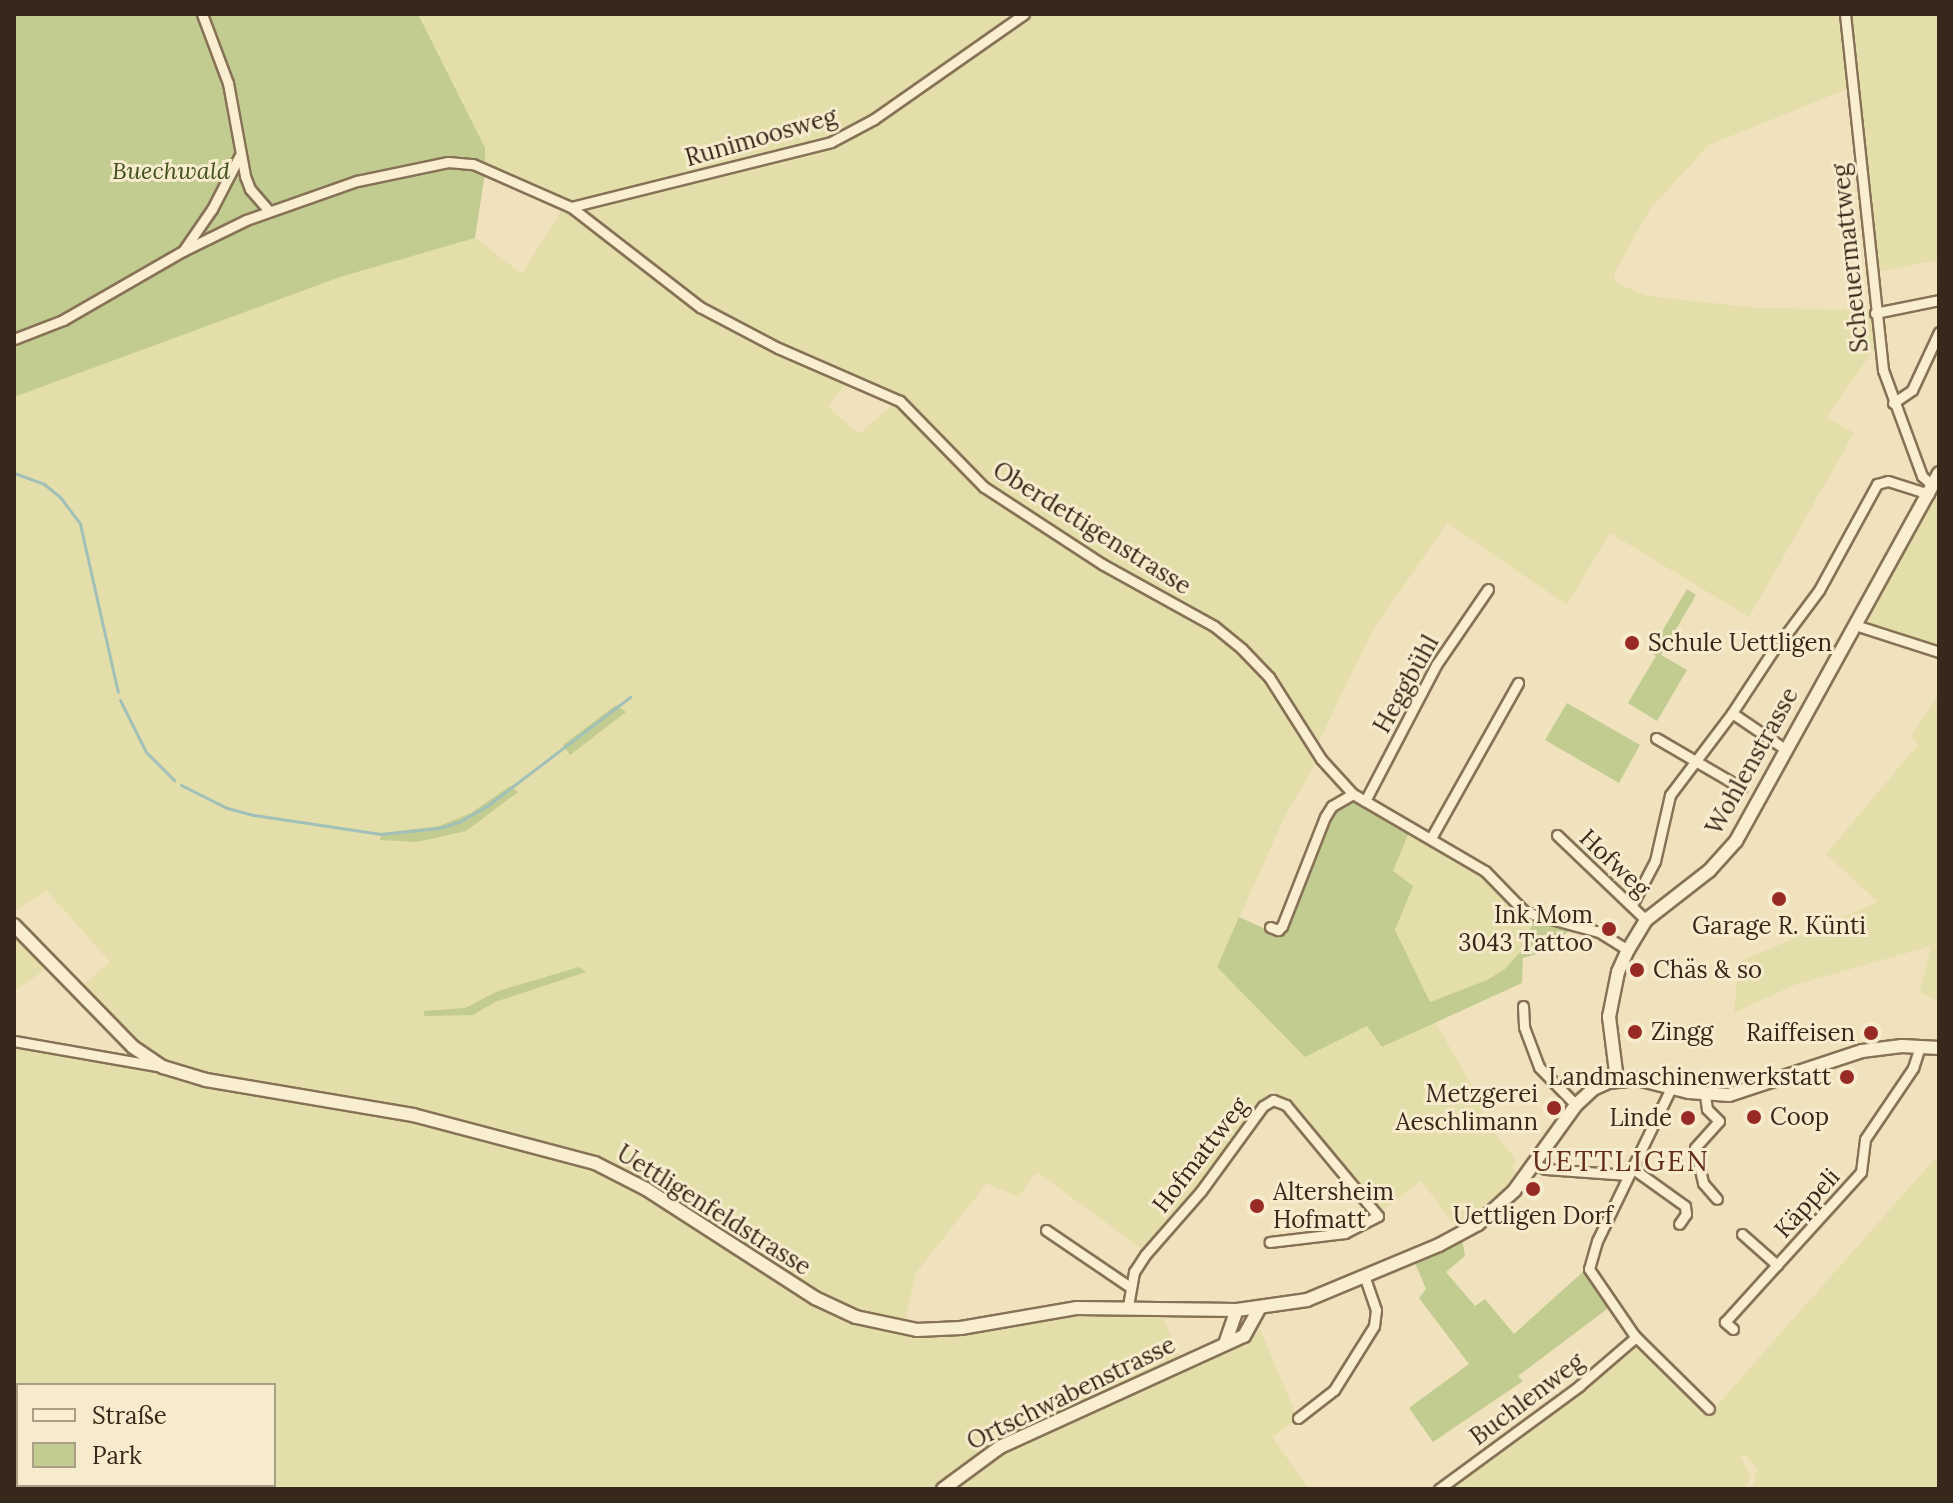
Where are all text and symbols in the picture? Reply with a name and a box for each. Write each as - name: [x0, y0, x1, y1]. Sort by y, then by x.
- street label: Runimoosweg: [682, 102, 840, 172]
- park label: Buechwald: [112, 157, 230, 185]
- street label: Scheuermattweg: [1826, 162, 1874, 354]
- street label: Oberdettigenstrasse: [988, 455, 1196, 601]
- place label: Schule Uettligen: [1648, 629, 1832, 657]
- street label: Heggbühl: [1367, 630, 1445, 738]
- marker: Schule Uettligen: [1623, 634, 1641, 652]
- street label: Wohlenstrasse: [1700, 682, 1804, 840]
- street label: Hofweg: [1574, 823, 1656, 903]
- marker: Garage R. Künti: [1770, 890, 1788, 908]
- place label: Ink Mom 3043 Tattoo: [1458, 901, 1593, 957]
- place label: Garage R. Künti: [1692, 912, 1866, 940]
- marker: Ink Mom 3043 Tattoo: [1600, 920, 1618, 938]
- place label: Chäs & so: [1653, 956, 1762, 984]
- marker: Chäs & so: [1628, 961, 1646, 979]
- place label: Zingg: [1651, 1018, 1713, 1046]
- place label: Raiffeisen: [1746, 1019, 1855, 1047]
- marker: Zingg: [1626, 1023, 1644, 1041]
- marker: Raiffeisen: [1862, 1024, 1880, 1042]
- place label: Landmaschinenwerkstatt: [1548, 1063, 1831, 1091]
- marker: Landmaschinenwerkstatt: [1838, 1068, 1856, 1086]
- place label: Metzgerei Aeschlimann: [1395, 1080, 1538, 1136]
- street label: Hofmattweg: [1146, 1092, 1254, 1218]
- marker: Metzgerei Aeschlimann: [1545, 1099, 1563, 1117]
- place label: Coop: [1770, 1103, 1829, 1131]
- place label: Linde: [1609, 1104, 1672, 1132]
- marker: Coop: [1745, 1108, 1763, 1126]
- marker: Linde: [1679, 1109, 1697, 1127]
- street label: Uettligenfeldstrasse: [612, 1139, 816, 1281]
- district label: UETTLIGEN: [1532, 1144, 1710, 1178]
- street label: Käppeli: [1768, 1162, 1846, 1244]
- place label: Altersheim Hofmatt: [1273, 1178, 1394, 1234]
- marker: Uettligen Dorf: [1524, 1180, 1542, 1198]
- marker: Altersheim Hofmatt: [1248, 1197, 1266, 1215]
- place label: Uettligen Dorf: [1453, 1202, 1613, 1230]
- street label: Ortschwabenstrasse: [962, 1330, 1180, 1456]
- street label: Buchlenweg: [1464, 1347, 1590, 1451]
- legend: [16, 1383, 276, 1487]
- text: Straße: [92, 1400, 167, 1431]
- text: Park: [92, 1440, 142, 1471]

